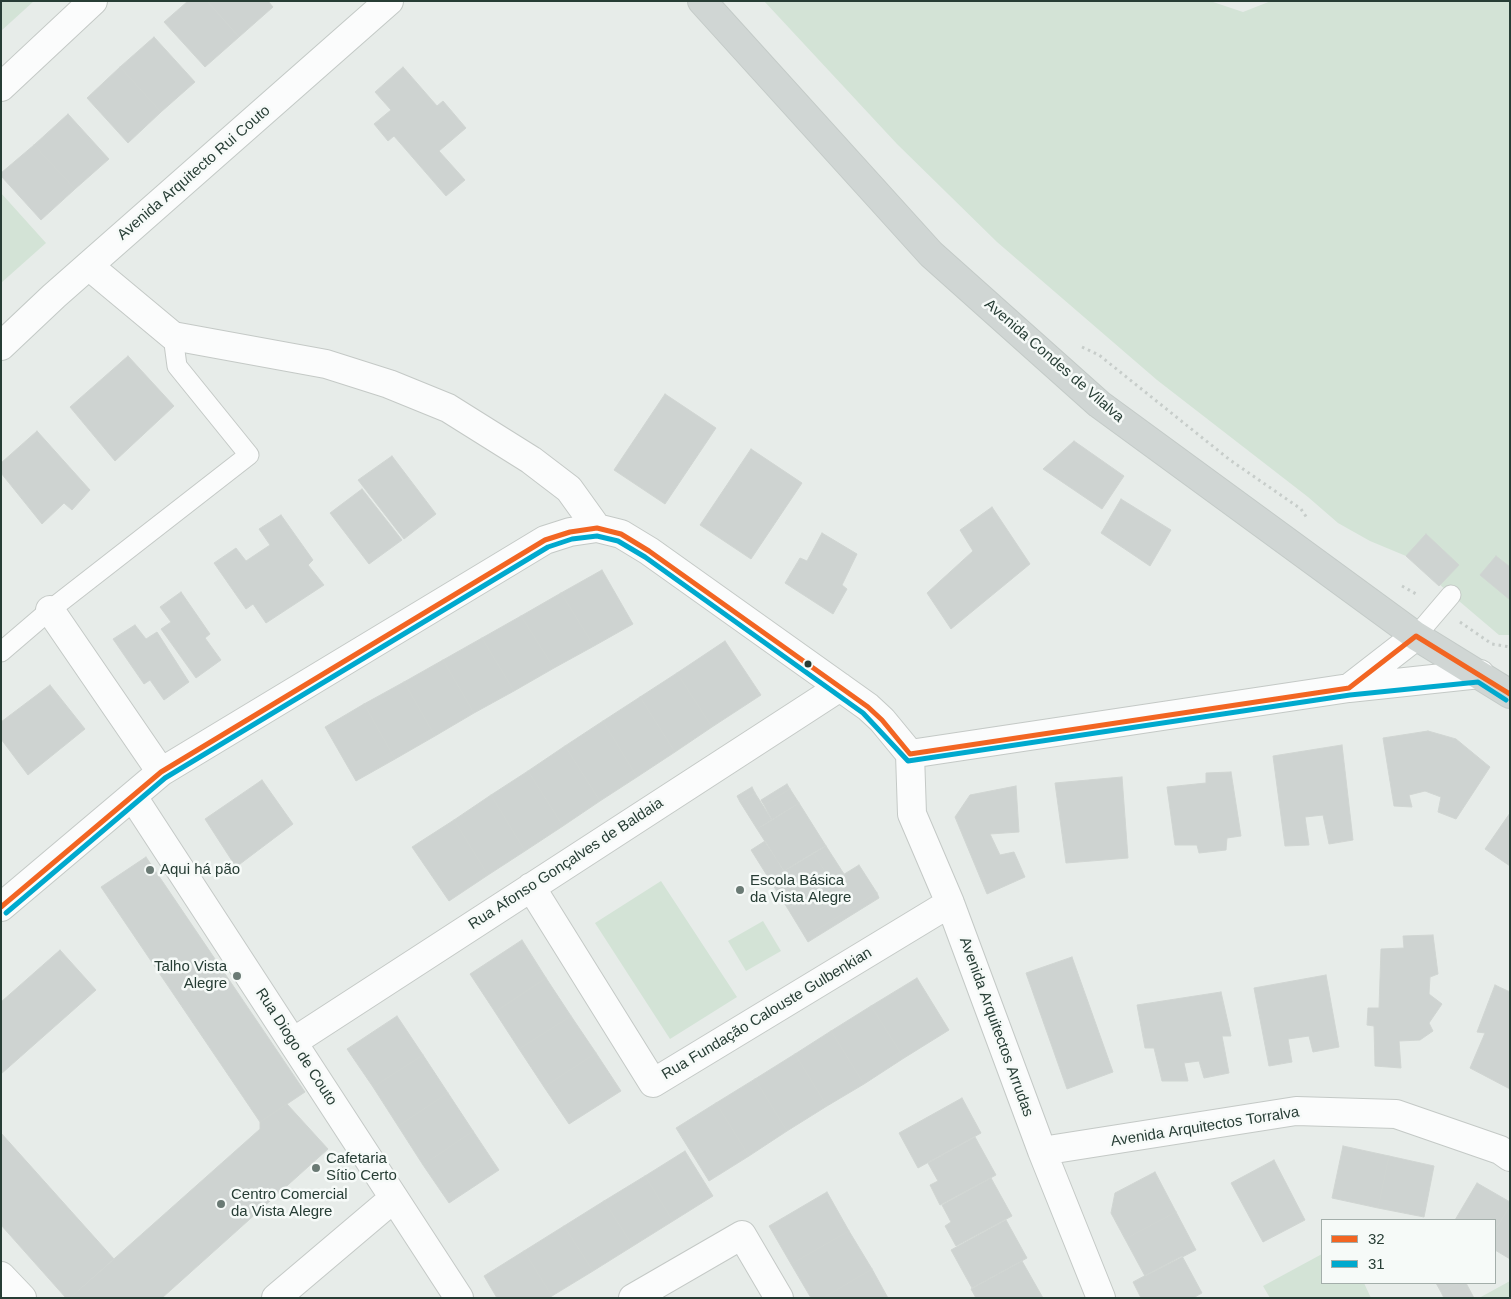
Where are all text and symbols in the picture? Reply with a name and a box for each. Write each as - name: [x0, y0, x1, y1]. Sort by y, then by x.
- street label: Avenida Arquitecto Rui Couto: [114, 102, 274, 244]
- street label: Avenida Condes de Vilalva: [981, 296, 1127, 426]
- unlabelled marker: [803, 659, 813, 669]
- street label: Rua Afonso Gonçalves de Baldaia: [465, 794, 667, 934]
- place label: Aqui há pão: [160, 861, 240, 879]
- marker: Aqui há pão: [144, 864, 156, 876]
- place label: Escola Básica da Vista Alegre: [750, 872, 851, 907]
- marker: Escola Básica da Vista Alegre: [734, 884, 746, 896]
- street label: Avenida Arquitectos Arrudas: [955, 935, 1037, 1119]
- street label: Rua Fundação Calouste Gulbenkian: [659, 944, 875, 1084]
- place label: Talho Vista Alegre: [154, 958, 227, 993]
- marker: Talho Vista Alegre: [231, 970, 243, 982]
- street label: Rua Diogo de Couto: [251, 985, 341, 1109]
- street label: Avenida Arquitectos Torralva: [1109, 1103, 1301, 1151]
- place label: Cafetaria Sítio Certo: [326, 1150, 397, 1185]
- marker: Cafetaria Sítio Certo: [310, 1162, 322, 1174]
- place label: Centro Comercial da Vista Alegre: [231, 1186, 348, 1221]
- marker: Centro Comercial da Vista Alegre: [215, 1198, 227, 1210]
- legend: [1321, 1219, 1496, 1284]
- text: 32: [1368, 1230, 1385, 1247]
- text: 31: [1368, 1255, 1385, 1272]

